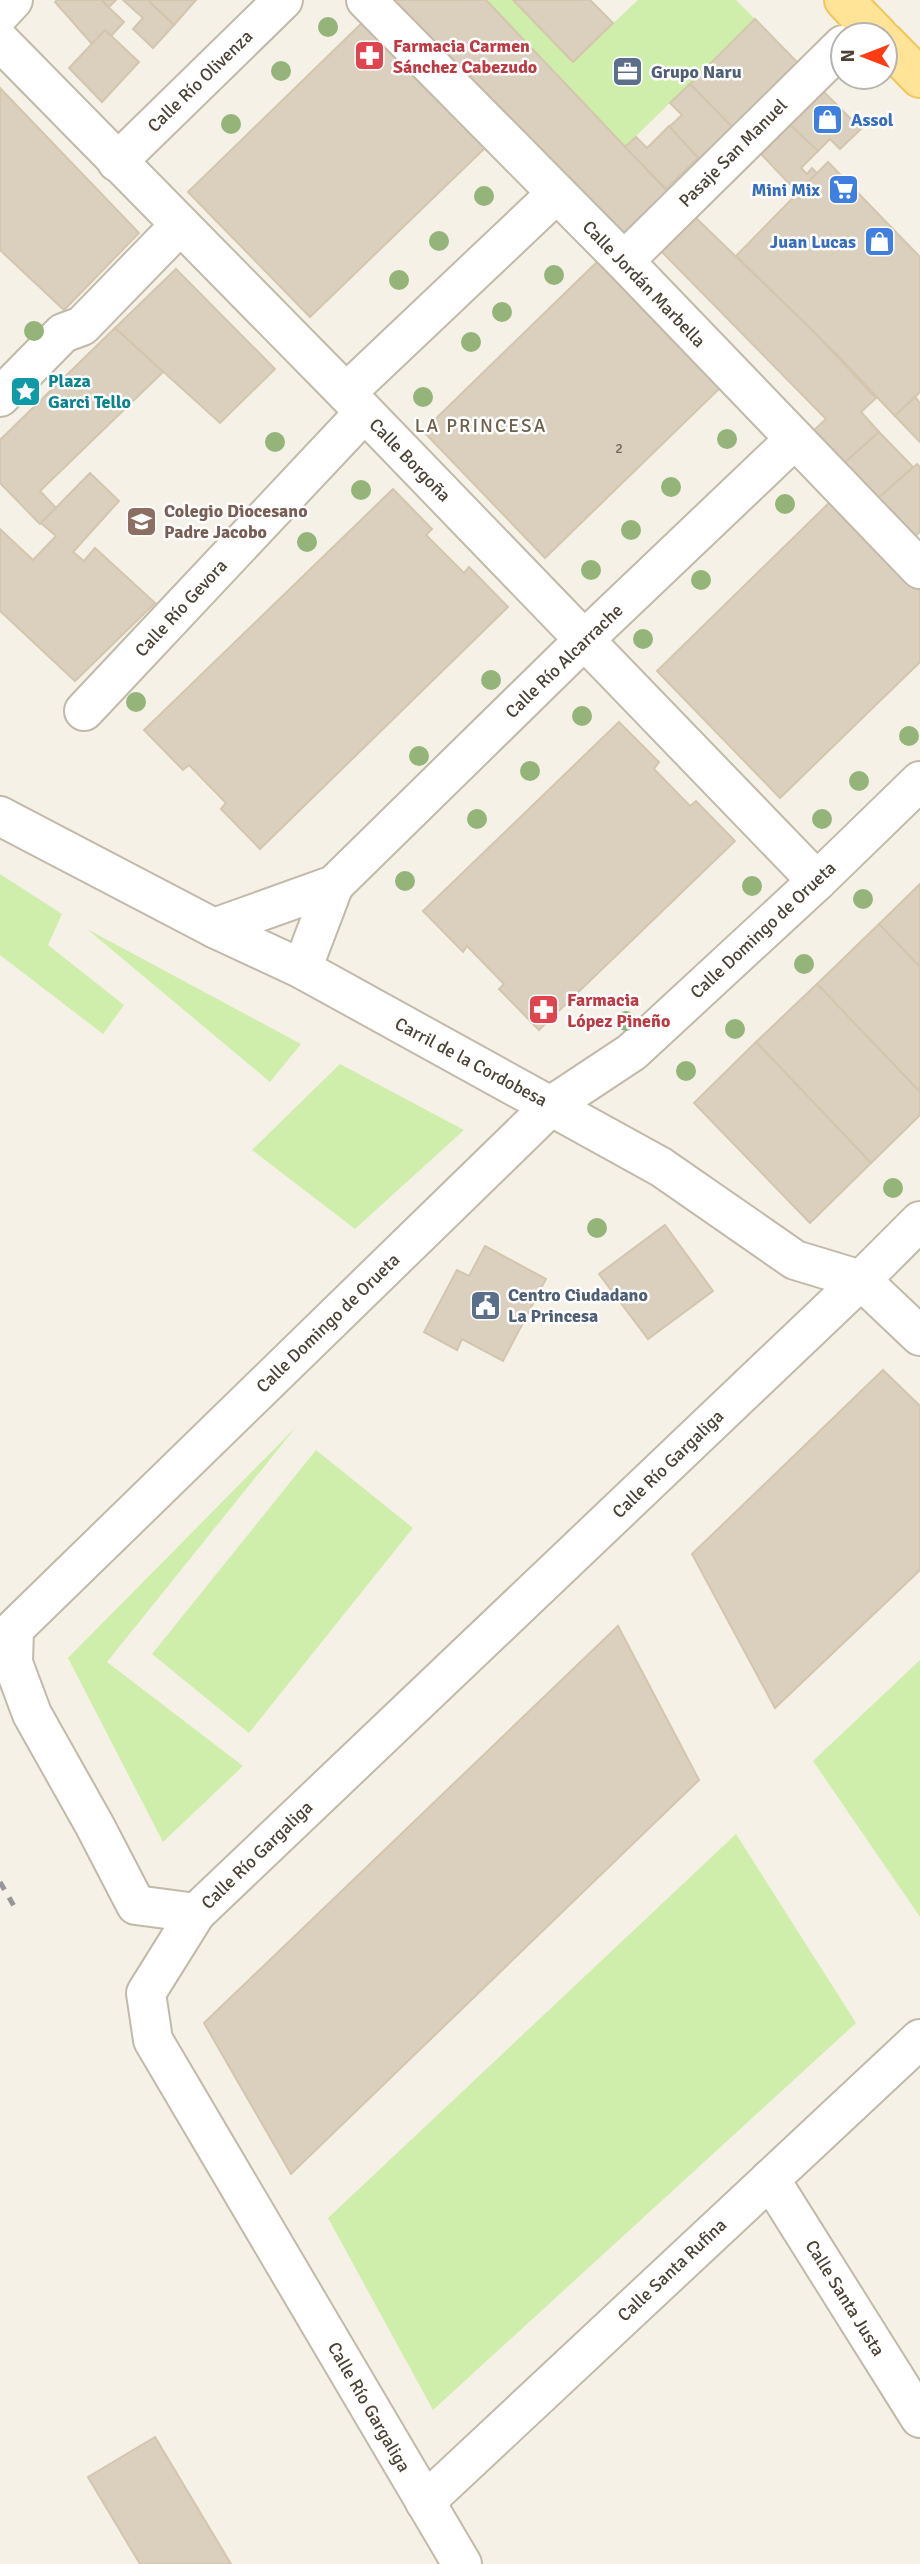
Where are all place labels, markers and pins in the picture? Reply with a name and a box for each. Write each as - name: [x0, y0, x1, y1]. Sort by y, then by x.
- place label: Farmacia Carmen Sánchez Cabezudo: [393, 35, 537, 78]
- pharmacy icon: Farmacia Carmen Sánchez Cabezudo: [353, 39, 387, 73]
- office icon: Grupo Naru: [611, 55, 645, 89]
- place label: Grupo Naru: [651, 61, 742, 83]
- shop icon: Assol: [811, 103, 845, 137]
- place label: Assol: [851, 109, 894, 131]
- supermarket icon: Mini Mix: [826, 173, 860, 207]
- place label: Mini Mix: [751, 179, 820, 201]
- shop icon: Juan Lucas: [862, 225, 896, 259]
- place label: Juan Lucas: [770, 231, 856, 253]
- place label: Plaza Garci Tello: [48, 370, 131, 413]
- place icon: Plaza Garci Tello: [8, 374, 42, 408]
- place label: Colegio Diocesano Padre Jacobo: [164, 500, 308, 543]
- school or university icon: Colegio Diocesano Padre Jacobo: [124, 504, 158, 538]
- place label: Farmacia López Pineño: [567, 989, 670, 1032]
- pharmacy icon: Farmacia López Pineño: [527, 993, 561, 1027]
- place label: Centro Ciudadano La Princesa: [508, 1284, 648, 1327]
- public building icon: Centro Ciudadano La Princesa: [468, 1288, 502, 1322]

